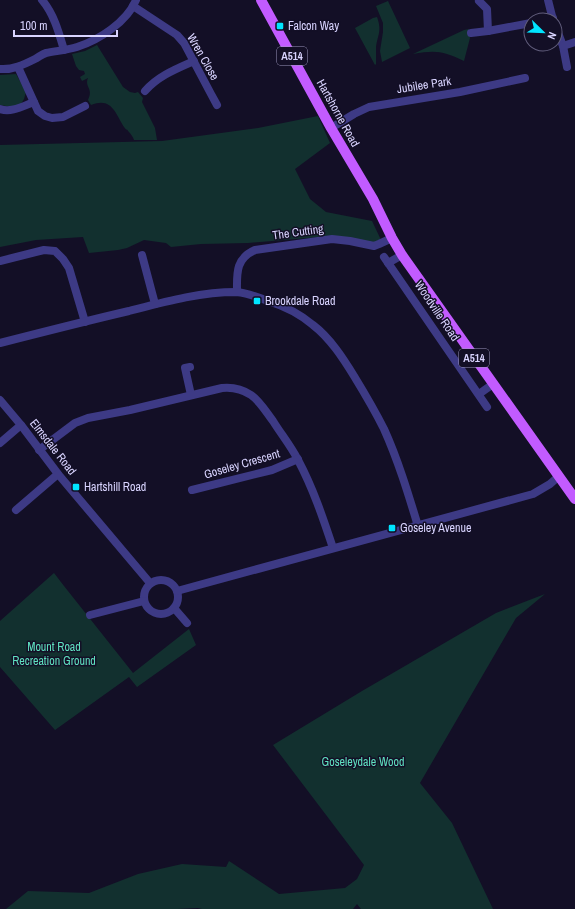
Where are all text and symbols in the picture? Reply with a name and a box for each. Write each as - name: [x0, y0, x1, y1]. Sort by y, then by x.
- scale bar: [14, 12, 117, 38]
- north arrow: [523, 12, 563, 52]
- text: 100 m: [20, 18, 47, 34]
- place label: Falcon Way: [288, 18, 339, 34]
- marker: Falcon Way: [275, 21, 285, 31]
- text: N: [544, 30, 560, 42]
- street label: Wren Close: [183, 31, 223, 83]
- road number: A514: [277, 47, 307, 65]
- street label: Jubilee Park: [396, 73, 452, 97]
- street label: Hartshorne Road: [313, 76, 363, 150]
- street label: The Cutting: [271, 220, 325, 244]
- street label: Woodville Road: [411, 278, 463, 344]
- place label: Brookdale Road: [265, 293, 336, 309]
- marker: Brookdale Road: [252, 296, 262, 306]
- road number: A514: [459, 349, 489, 367]
- street label: Elmsdale Road: [26, 416, 80, 478]
- street label: Goseley Crescent: [202, 445, 282, 482]
- place label: Hartshill Road: [84, 479, 146, 495]
- marker: Hartshill Road: [71, 482, 81, 492]
- place label: Goseley Avenue: [400, 520, 472, 536]
- marker: Goseley Avenue: [387, 523, 397, 533]
- park label: Mount Road Recreation Ground: [12, 639, 96, 669]
- park label: Goseleydale Wood: [322, 754, 404, 770]

